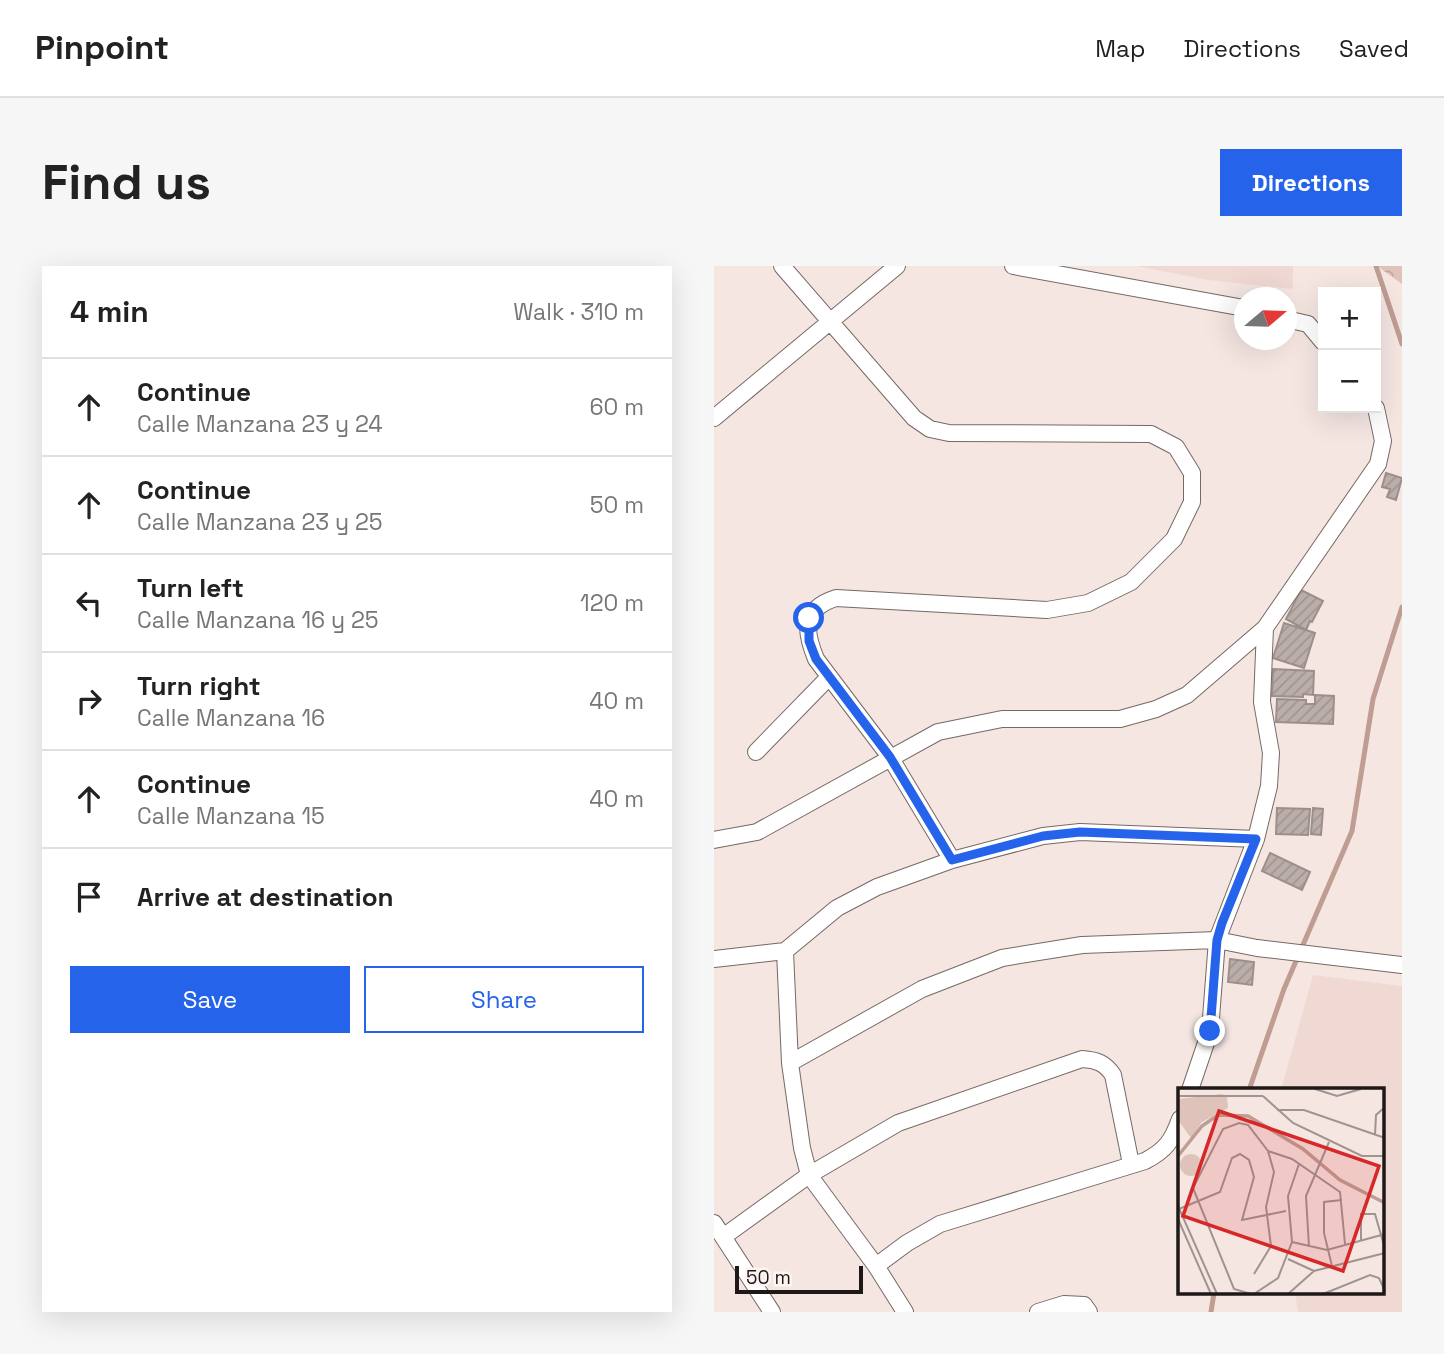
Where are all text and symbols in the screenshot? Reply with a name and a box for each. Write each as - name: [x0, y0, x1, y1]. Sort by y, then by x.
- text: Pinpoint: [35, 27, 169, 69]
- text: Map: [1095, 33, 1145, 64]
- text: Directions: [1183, 33, 1301, 64]
- text: Saved: [1339, 33, 1409, 64]
- button: Directions: [1220, 149, 1402, 216]
- text: Find us: [42, 151, 211, 213]
- north arrow: [1234, 287, 1297, 350]
- map controls: [1318, 287, 1381, 413]
- button: +: [1318, 287, 1381, 350]
- text: 4 min: [70, 292, 149, 331]
- text: Walk · 310 m: [513, 297, 644, 327]
- button: −: [1318, 350, 1381, 413]
- text: Continue: [137, 375, 251, 409]
- icon: ahead: [70, 388, 108, 426]
- text: 60 m: [589, 392, 644, 422]
- text: Calle Manzana 23 y 24: [137, 409, 383, 439]
- text: Continue: [137, 473, 251, 507]
- icon: ahead: [70, 486, 108, 524]
- text: 50 m: [590, 490, 644, 520]
- text: Calle Manzana 23 y 25: [137, 507, 383, 537]
- text: Turn left: [137, 571, 244, 605]
- icon: left: [70, 584, 108, 622]
- text: 120 m: [580, 588, 644, 618]
- route start: [793, 602, 824, 633]
- text: Calle Manzana 16 y 25: [137, 605, 379, 635]
- text: Turn right: [137, 669, 261, 703]
- icon: right: [70, 682, 108, 720]
- text: 40 m: [589, 686, 644, 716]
- text: Calle Manzana 16: [137, 703, 325, 733]
- text: Continue: [137, 767, 251, 801]
- icon: ahead: [70, 780, 108, 818]
- text: 40 m: [589, 784, 644, 814]
- text: Calle Manzana 15: [137, 801, 325, 831]
- icon: arrive: [70, 878, 108, 916]
- text: Arrive at destination: [137, 880, 394, 914]
- button: Save: [70, 966, 350, 1033]
- button: Share: [364, 966, 644, 1033]
- route end: [1194, 1015, 1225, 1046]
- inset map: [1178, 1088, 1384, 1294]
- scale bar: [735, 1263, 863, 1295]
- text: 50 m: [746, 1265, 791, 1290]

